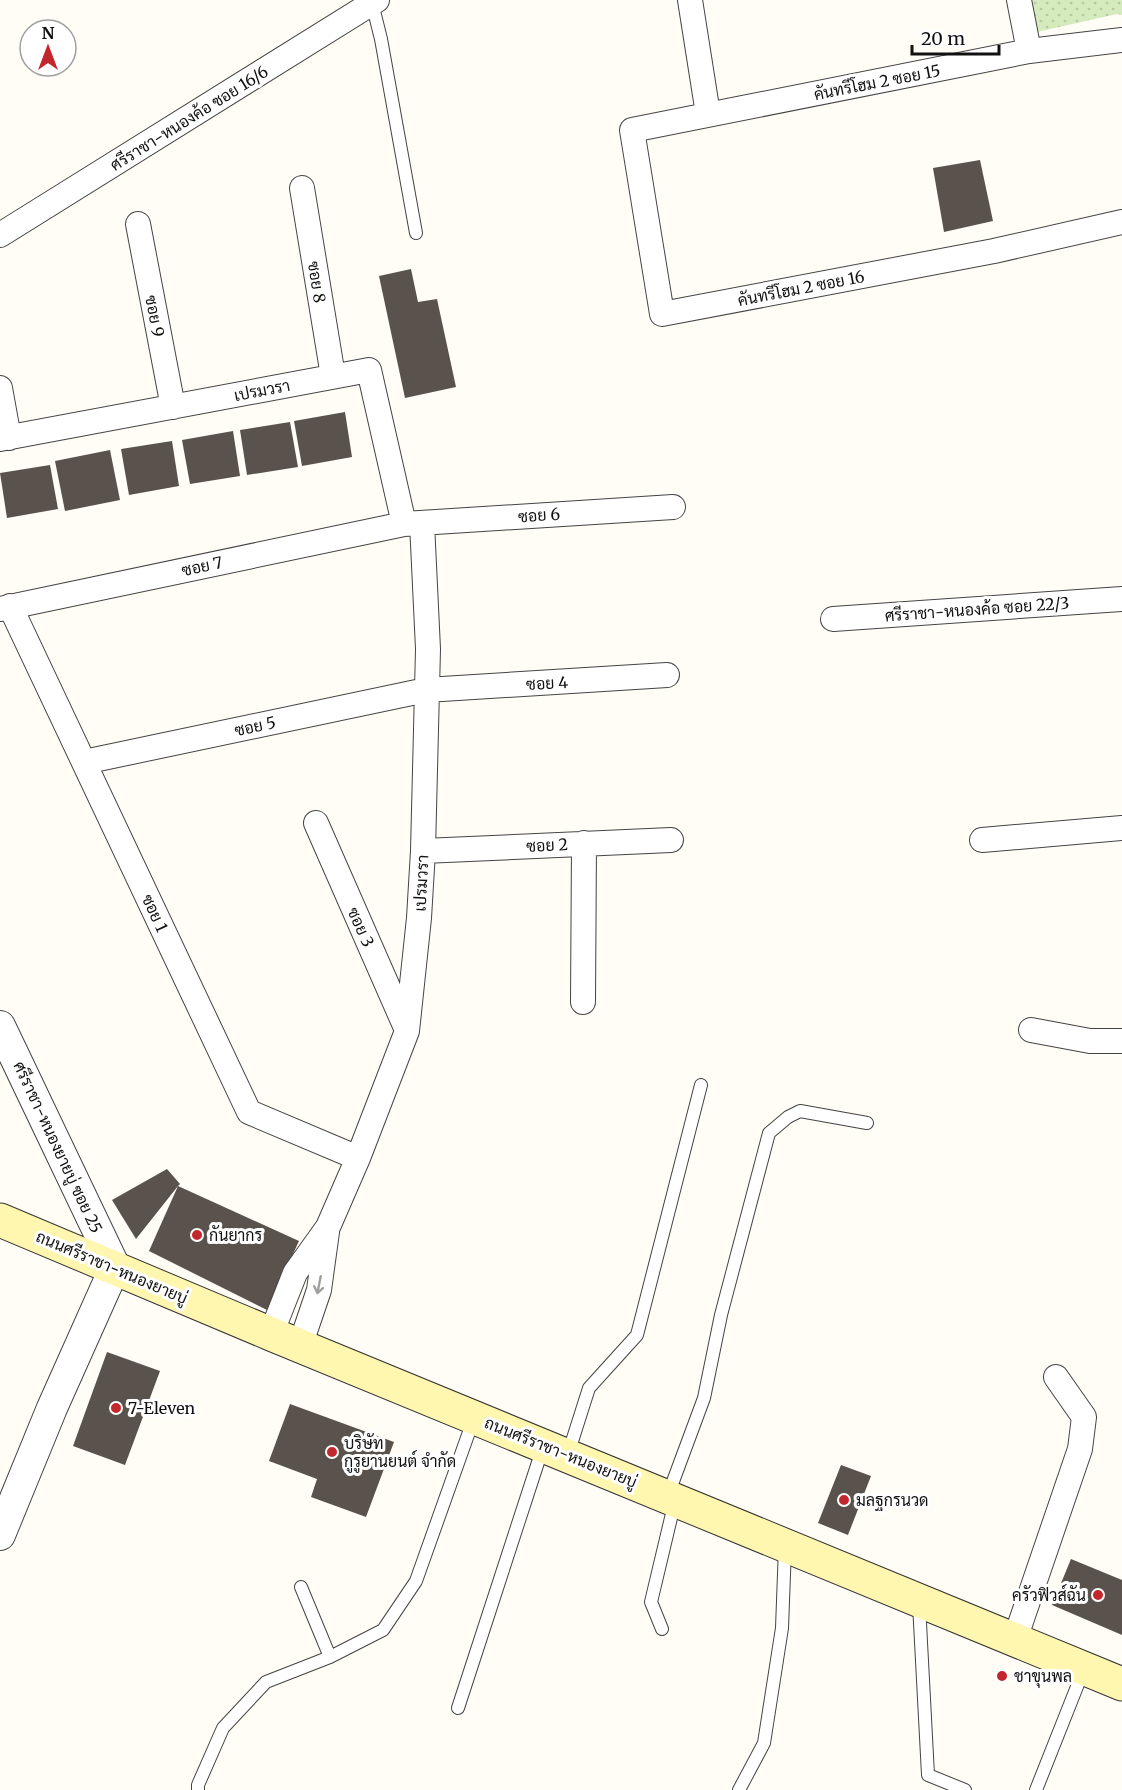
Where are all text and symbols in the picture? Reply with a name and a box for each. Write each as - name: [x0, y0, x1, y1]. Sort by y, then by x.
- north arrow: [18, 18, 78, 78]
- scale bar: [912, 18, 999, 56]
- text: N: [42, 23, 55, 43]
- text: 20 m: [921, 27, 965, 50]
- street label: คันทรีโฮม 2 ซอย 15: [812, 59, 942, 104]
- street label: ศรีราชา-หนองค้อ ซอย 16/6: [106, 60, 272, 175]
- street label: ซอย 8: [304, 260, 330, 304]
- street label: คันทรีโฮม 2 ซอย 16: [736, 265, 866, 310]
- street label: ซอย 9: [141, 294, 169, 338]
- street label: เปรมวรา: [232, 375, 292, 405]
- street label: ซอย 6: [517, 504, 561, 526]
- street label: ซอย 7: [180, 552, 224, 580]
- street label: ศรีราชา-หนองค้อ ซอย 22/3: [884, 592, 1070, 625]
- street label: ซอย 4: [525, 672, 569, 694]
- street label: ซอย 5: [233, 712, 277, 740]
- street label: ซอย 2: [526, 834, 568, 856]
- street label: เปรมวรา: [410, 854, 432, 912]
- street label: ซอย 1: [138, 891, 172, 935]
- street label: ซอย 3: [343, 904, 379, 950]
- street label: ศรีราชา-หนองยายบู่ ซอย 25: [8, 1057, 108, 1237]
- street label: ถนนศรีราชา-หนองยายบู่: [32, 1225, 191, 1310]
- place label: กันยากร: [209, 1225, 263, 1245]
- marker: กันยากร: [190, 1228, 204, 1242]
- one-way arrow: [313, 1274, 324, 1294]
- place label: 7-Eleven: [128, 1398, 196, 1418]
- marker: 7-Eleven: [109, 1401, 123, 1415]
- street label: ถนนศรีราชา-หนองยายบู่: [481, 1411, 641, 1494]
- place label: บริษัท กูรูยานยนต์ จำกัด: [344, 1433, 456, 1473]
- marker: บริษัท กูรูยานยนต์ จำกัด: [325, 1445, 339, 1459]
- place label: มลฐกรนวด: [856, 1490, 929, 1511]
- marker: มลฐกรนวด: [837, 1493, 851, 1507]
- place label: ครัวฟิวส์ฉัน: [1012, 1583, 1086, 1605]
- marker: ครัวฟิวส์ฉัน: [1091, 1588, 1105, 1602]
- place label: ชาขุนพล: [1014, 1666, 1072, 1688]
- marker: ชาขุนพล: [995, 1669, 1009, 1683]

